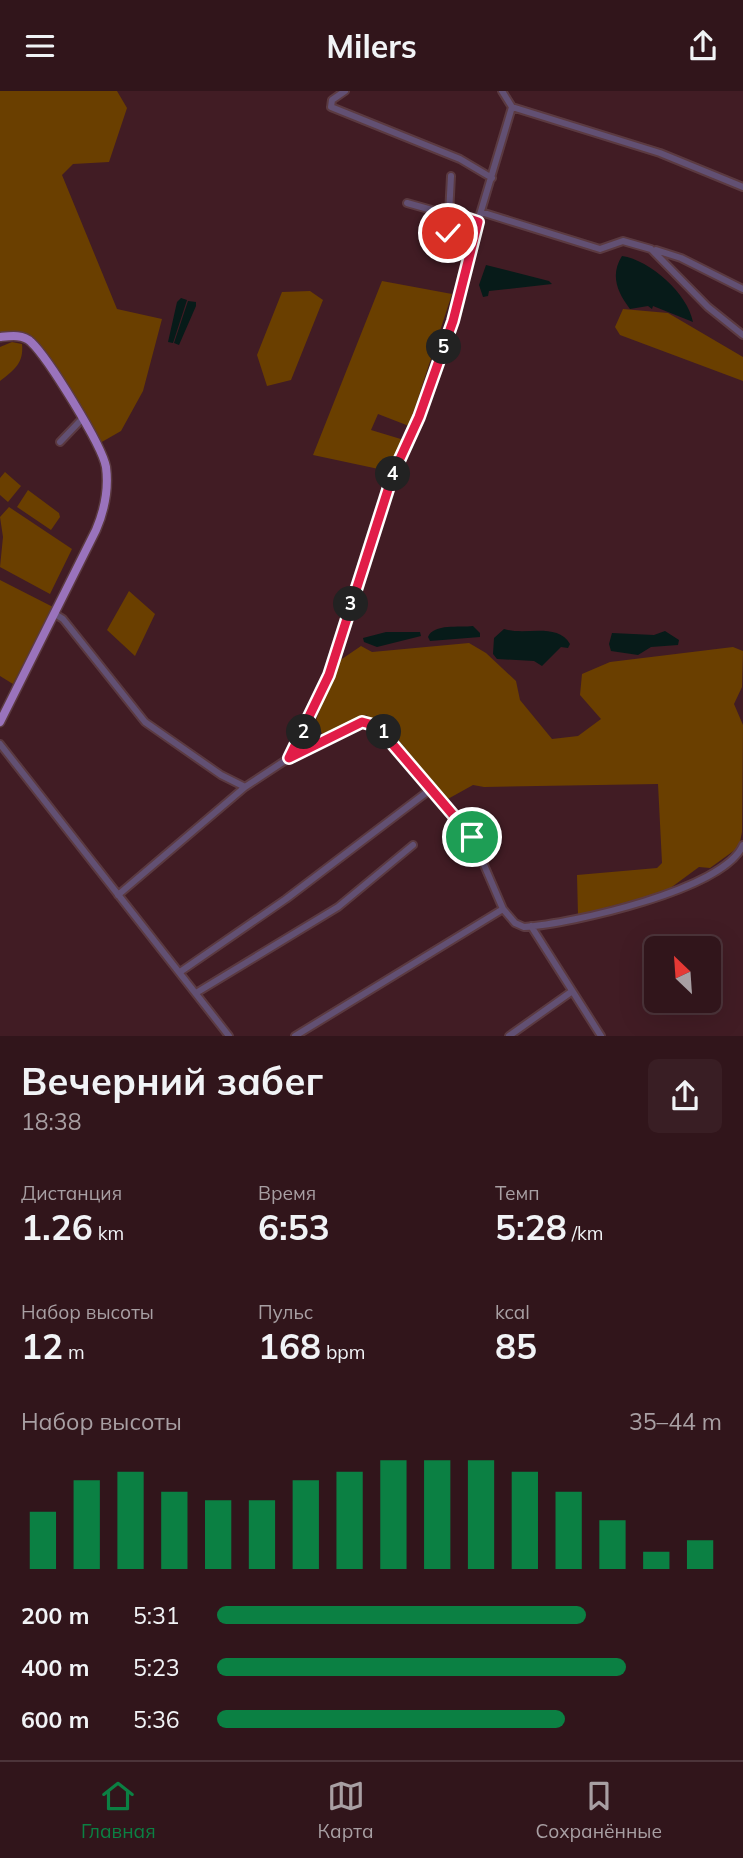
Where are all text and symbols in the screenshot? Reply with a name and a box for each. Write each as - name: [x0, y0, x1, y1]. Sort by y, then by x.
- text: Milers: [326, 26, 417, 66]
- icon: menu: [21, 27, 59, 65]
- icon: share: [684, 27, 722, 65]
- pin: [418, 203, 478, 263]
- icon: check: [429, 214, 467, 252]
- pin: 5: [426, 329, 462, 365]
- text: 5: [438, 334, 449, 358]
- pin: 4: [376, 457, 410, 491]
- text: 4: [387, 461, 398, 485]
- pin: 3: [334, 587, 368, 621]
- text: 3: [345, 591, 356, 615]
- pin: 2: [286, 715, 322, 749]
- pin: 1: [366, 715, 402, 749]
- text: 2: [298, 719, 309, 743]
- text: 1: [378, 719, 389, 743]
- pin: [442, 807, 502, 867]
- icon: arrive: [453, 818, 491, 856]
- north arrow: [644, 936, 721, 1013]
- map controls: [644, 936, 721, 1013]
- text: Вечерний забег: [21, 1057, 323, 1105]
- button: share: [648, 1059, 722, 1133]
- text: 18:38: [21, 1107, 81, 1136]
- text: Дистанция: [21, 1181, 122, 1205]
- text: Время: [258, 1181, 316, 1205]
- text: Темп: [495, 1181, 540, 1205]
- text: 1.26: [21, 1205, 93, 1249]
- text: 6:53: [258, 1205, 330, 1249]
- text: 5:28: [495, 1205, 567, 1249]
- text: km: [93, 1221, 124, 1245]
- text: /km: [567, 1221, 604, 1245]
- text: Набор высоты: [21, 1300, 154, 1324]
- text: Пульс: [258, 1300, 313, 1324]
- text: kcal: [495, 1300, 530, 1324]
- text: 12: [21, 1324, 63, 1368]
- text: 168: [258, 1324, 321, 1368]
- text: 85: [495, 1324, 537, 1368]
- text: m: [63, 1340, 85, 1364]
- text: bpm: [321, 1340, 365, 1364]
- text: Набор высоты: [21, 1407, 182, 1436]
- text: 35–44 m: [629, 1407, 722, 1436]
- text: 200 m: [21, 1601, 89, 1630]
- text: 5:31: [133, 1601, 180, 1630]
- text: 400 m: [21, 1653, 89, 1682]
- text: 5:23: [133, 1653, 180, 1682]
- text: 600 m: [21, 1705, 89, 1734]
- text: 5:36: [133, 1705, 180, 1734]
- tab: Главная: [81, 1777, 156, 1843]
- tab: Карта: [318, 1777, 374, 1843]
- tab: Сохранённые: [536, 1777, 662, 1843]

